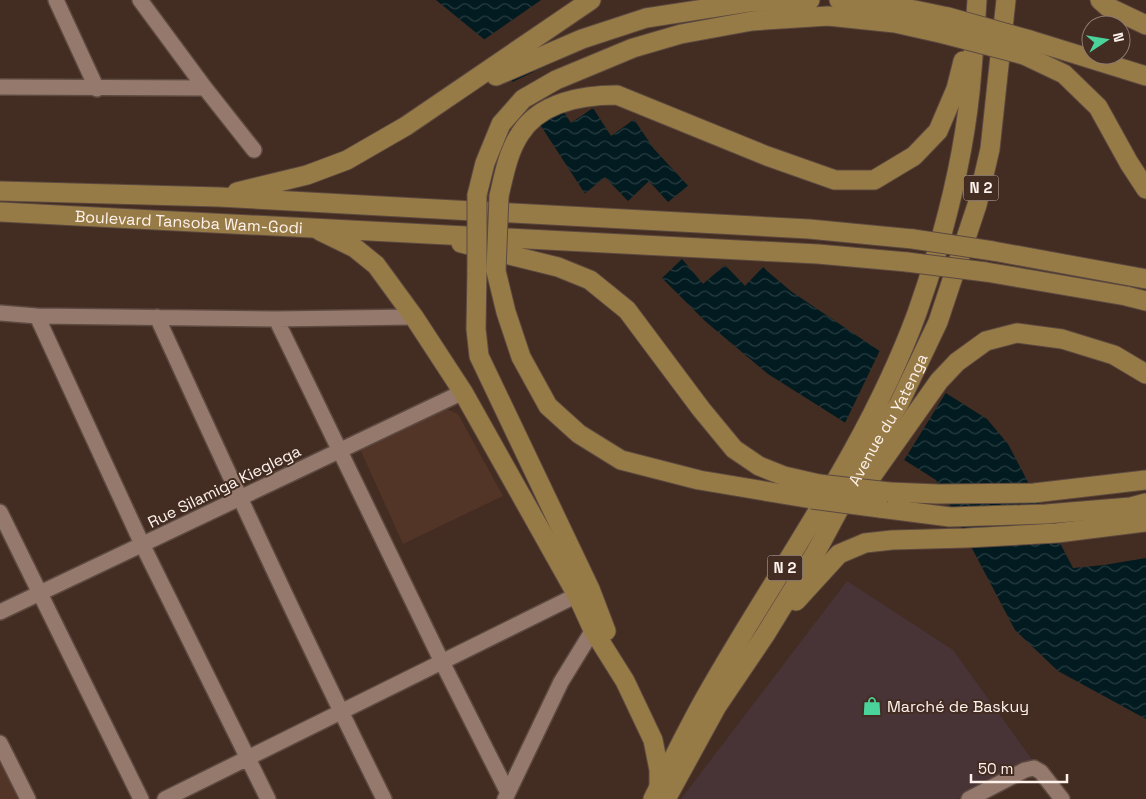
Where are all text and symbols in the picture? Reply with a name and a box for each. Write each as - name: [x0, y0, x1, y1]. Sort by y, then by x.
- north arrow: [1081, 15, 1131, 65]
- text: N: [1109, 31, 1128, 44]
- road number: N 2: [964, 176, 998, 200]
- street label: Boulevard Tansoba Wam-Godi: [74, 206, 303, 239]
- street label: Avenue du Yatenga: [844, 350, 933, 489]
- street label: Rue Silamiga Kieglega: [144, 440, 304, 533]
- road number: N 2: [768, 556, 802, 580]
- shop icon: Marché de Baskuy: [861, 695, 883, 717]
- place label: Marché de Baskuy: [887, 696, 1029, 717]
- scale bar: [971, 752, 1067, 784]
- text: 50 m: [978, 759, 1013, 778]

